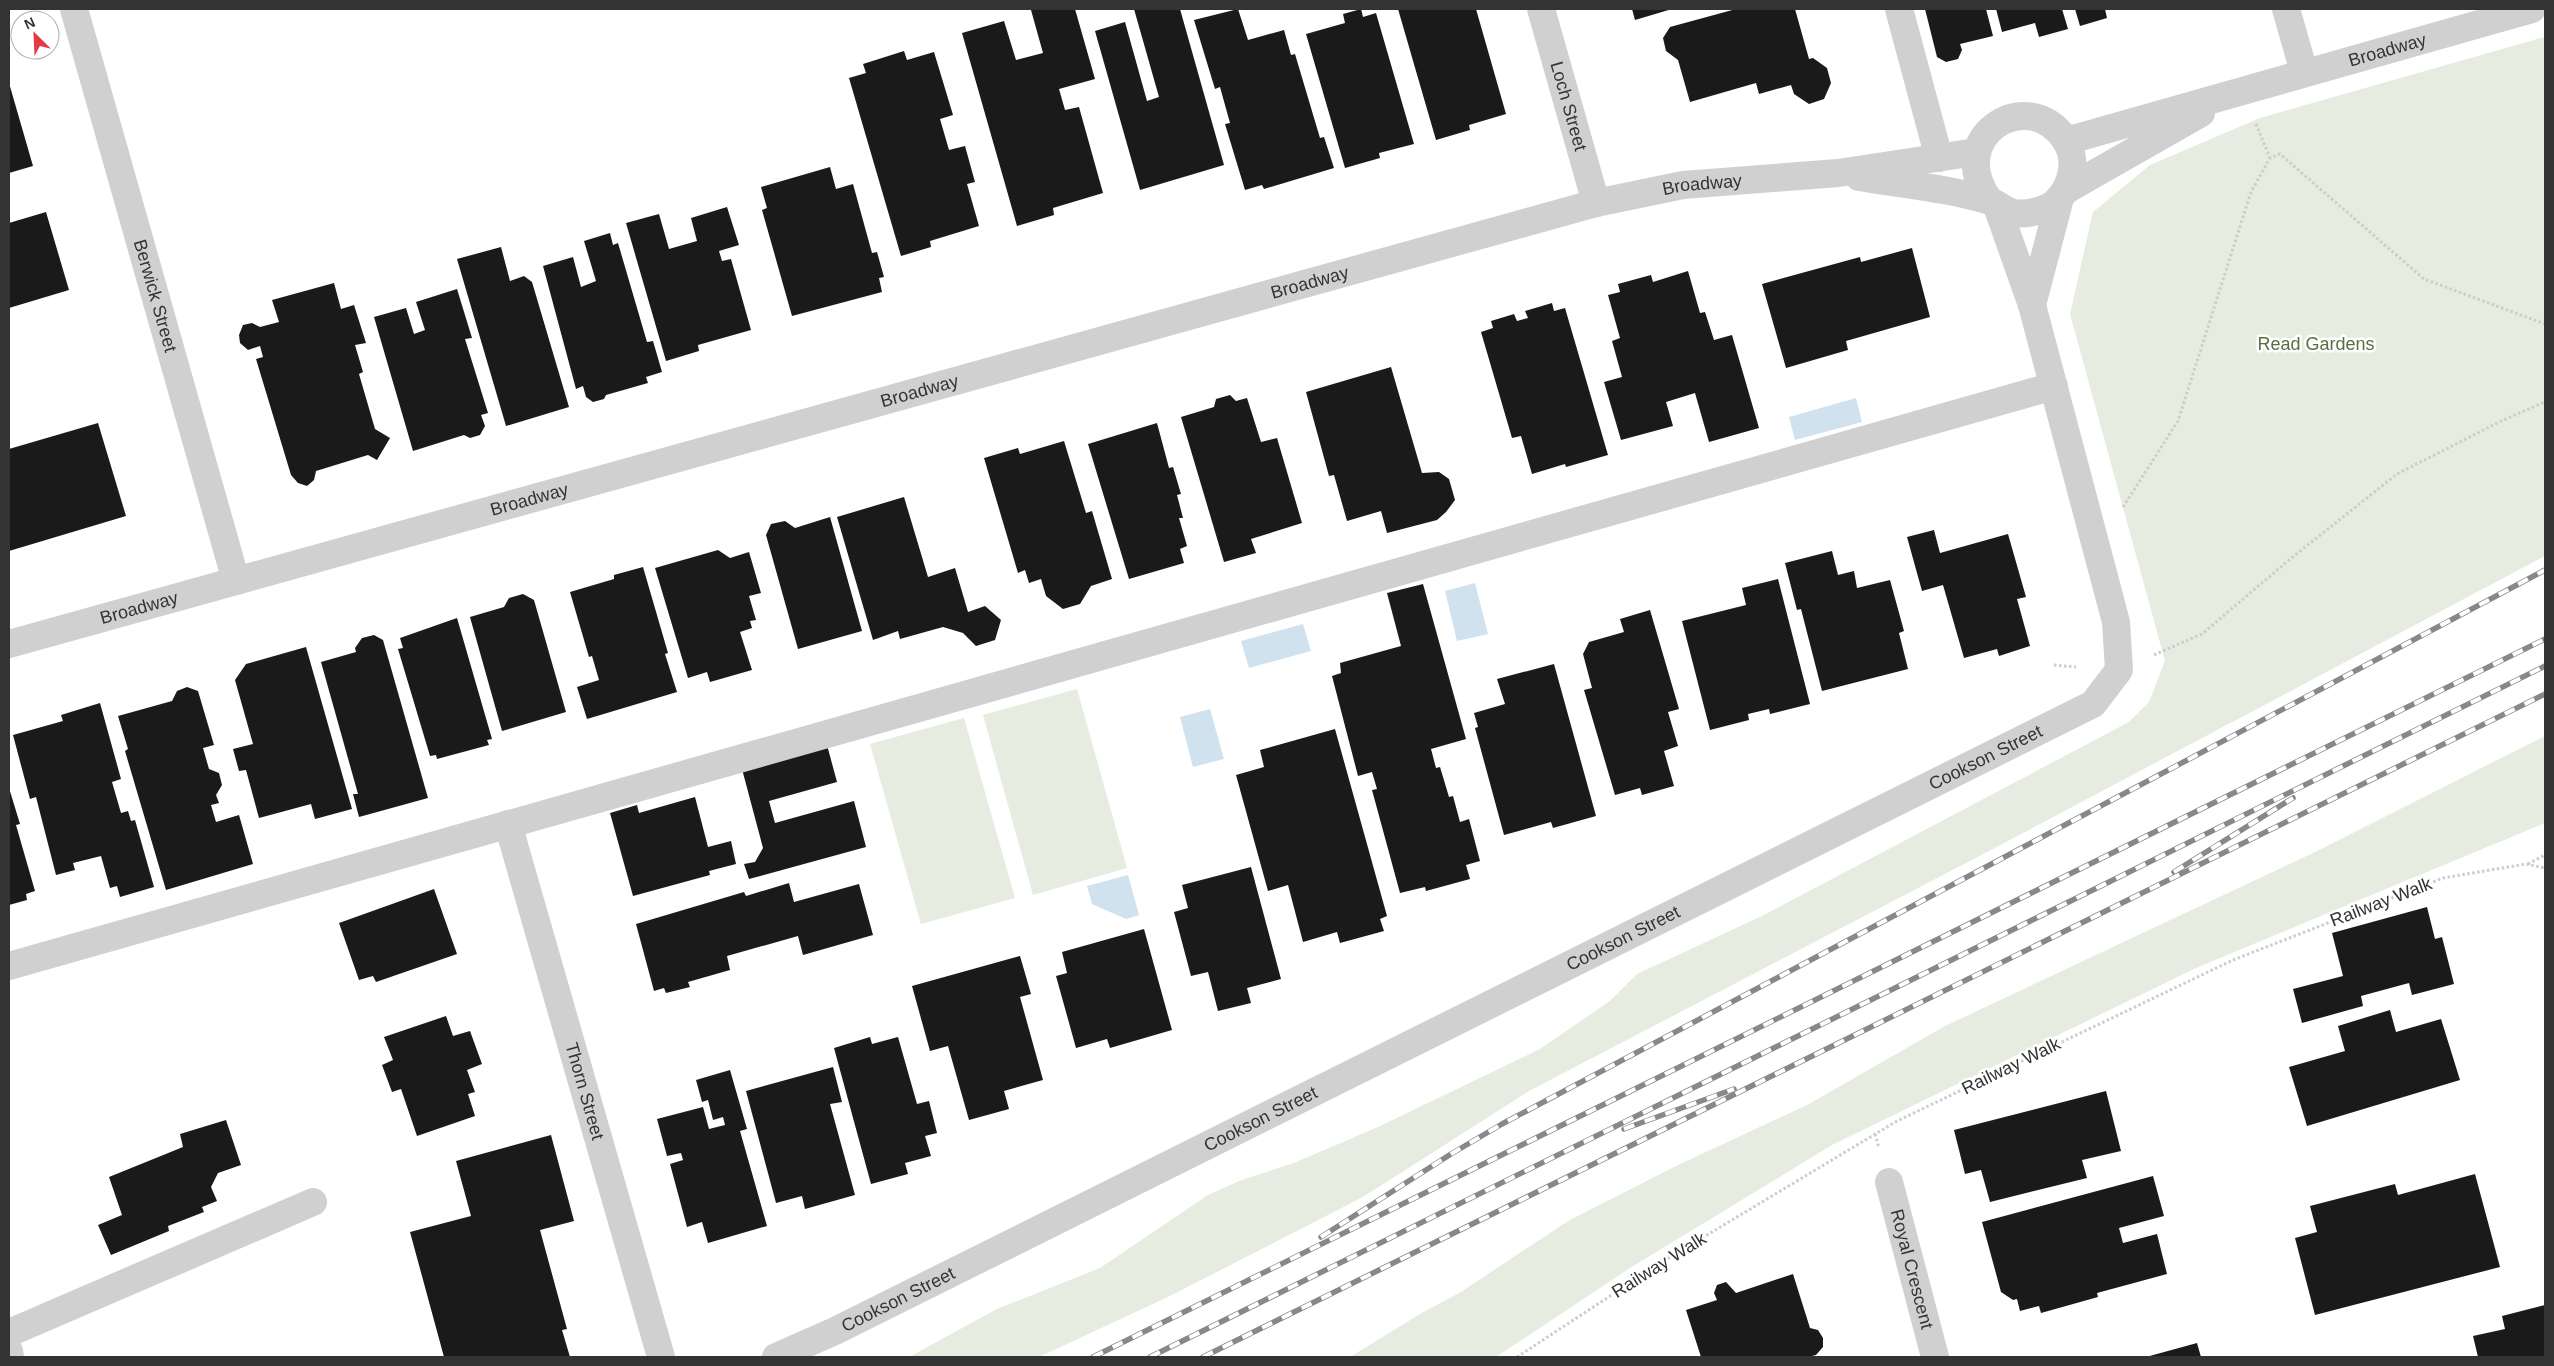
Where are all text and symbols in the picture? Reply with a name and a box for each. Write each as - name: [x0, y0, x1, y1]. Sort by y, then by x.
- north arrow: [10, 10, 60, 60]
- text: N: [22, 14, 38, 32]
- street label: Broadway: [2346, 29, 2429, 71]
- street label: Loch Street: [1546, 59, 1591, 153]
- street label: Broadway: [1660, 170, 1743, 199]
- street label: Berwick Street: [130, 237, 181, 354]
- street label: Broadway: [1268, 262, 1351, 303]
- park label: Read Gardens: [2257, 334, 2375, 354]
- street label: Broadway: [878, 371, 961, 411]
- street label: Broadway: [488, 479, 571, 520]
- street label: Broadway: [98, 588, 180, 628]
- street label: Cookson Street: [1926, 721, 2046, 794]
- street label: Railway Walk: [2327, 873, 2436, 931]
- street label: Cookson Street: [1563, 902, 1683, 975]
- street label: Railway Walk: [1958, 1033, 2065, 1099]
- street label: Thorn Street: [561, 1040, 608, 1142]
- street label: Cookson Street: [1201, 1082, 1321, 1156]
- street label: Royal Crescent: [1887, 1207, 1937, 1331]
- street label: Railway Walk: [1608, 1228, 1711, 1302]
- street label: Cookson Street: [838, 1263, 958, 1336]

